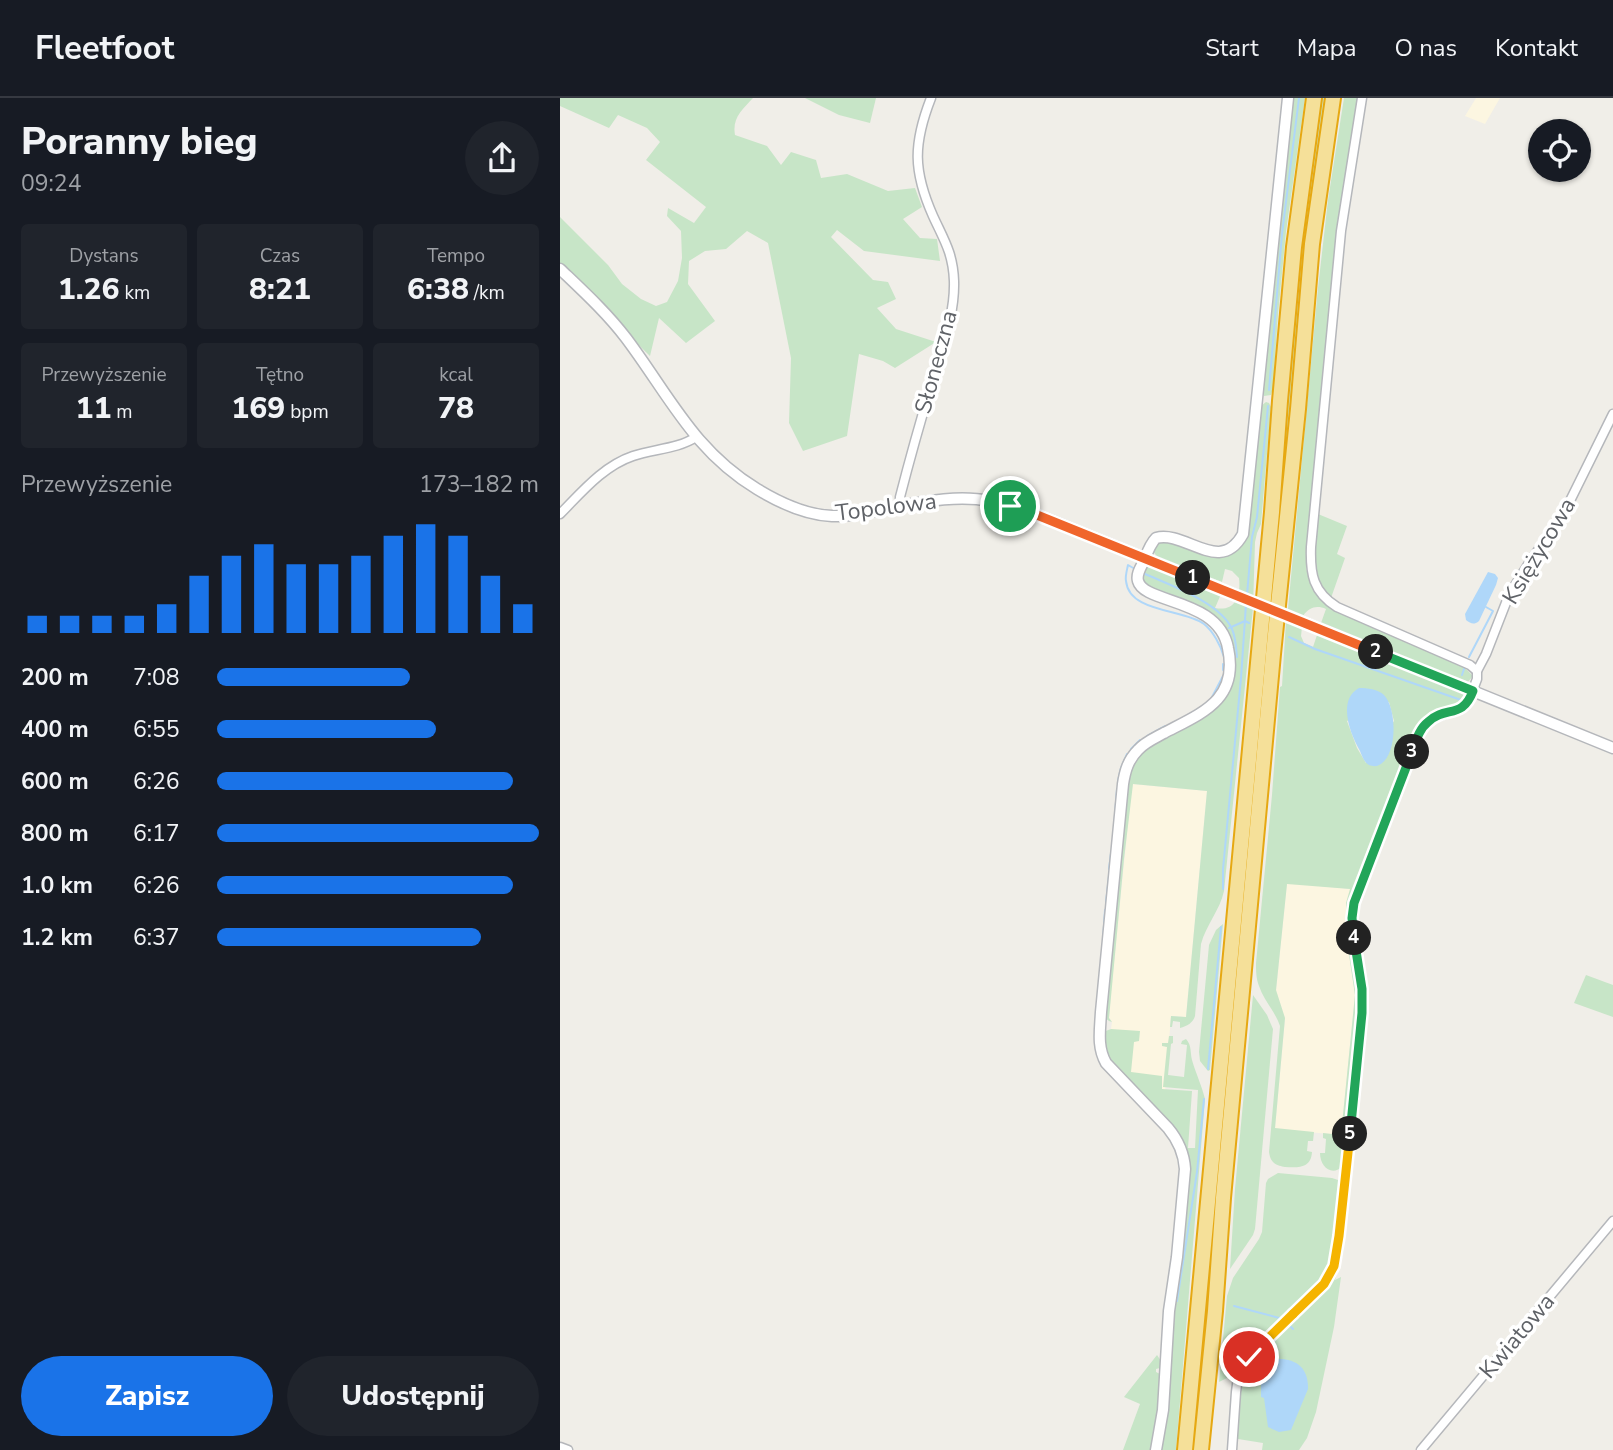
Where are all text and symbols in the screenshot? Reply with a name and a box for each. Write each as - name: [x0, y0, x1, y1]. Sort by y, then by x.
- text: Fleetfoot: [35, 26, 174, 71]
- text: Start: [1205, 32, 1259, 64]
- text: Mapa: [1297, 32, 1357, 64]
- text: O nas: [1395, 32, 1457, 64]
- text: Kontakt: [1495, 32, 1578, 64]
- text: Poranny bieg: [21, 116, 258, 167]
- map controls: [1528, 119, 1591, 182]
- button: locate: [1528, 119, 1591, 182]
- button: share: [465, 121, 539, 195]
- text: 09:24: [21, 168, 81, 199]
- text: Dystans: [69, 243, 139, 269]
- text: Czas: [260, 243, 300, 269]
- text: Tempo: [427, 243, 485, 269]
- text: 1.26: [58, 269, 120, 310]
- text: 8:21: [249, 269, 311, 310]
- text: 6:38: [407, 269, 469, 310]
- text: km: [120, 280, 150, 306]
- text: /km: [469, 280, 505, 306]
- street label: Słoneczna: [907, 307, 965, 417]
- text: Przewyższenie: [41, 362, 167, 388]
- text: Tętno: [256, 362, 304, 388]
- text: kcal: [439, 362, 473, 388]
- text: 11: [75, 388, 111, 429]
- text: 169: [231, 388, 285, 429]
- text: 78: [438, 388, 474, 429]
- text: m: [111, 399, 133, 425]
- text: bpm: [285, 399, 329, 425]
- text: Przewyższenie: [21, 469, 172, 500]
- text: 173–182 m: [419, 469, 539, 500]
- pin: [980, 476, 1040, 536]
- street label: Topolowa: [834, 485, 938, 529]
- icon: arrive: [991, 487, 1029, 525]
- street label: Księżycowa: [1495, 492, 1583, 610]
- pin: 1: [1176, 560, 1210, 596]
- text: 1: [1187, 564, 1198, 590]
- pin: 2: [1358, 634, 1394, 670]
- text: 2: [1370, 638, 1381, 664]
- text: 200 m: [21, 662, 89, 693]
- text: 7:08: [133, 662, 180, 693]
- text: 400 m: [21, 714, 89, 745]
- text: 6:55: [133, 714, 180, 745]
- pin: 3: [1394, 734, 1430, 770]
- text: 3: [1406, 738, 1417, 764]
- text: 600 m: [21, 766, 89, 797]
- text: 6:26: [133, 766, 180, 797]
- text: 800 m: [21, 818, 89, 849]
- text: 6:17: [133, 818, 180, 849]
- text: 1.0 km: [21, 870, 93, 901]
- text: 6:26: [133, 870, 180, 901]
- pin: 4: [1336, 920, 1372, 956]
- text: 1.2 km: [21, 922, 93, 953]
- text: 6:37: [133, 922, 180, 953]
- text: 4: [1348, 924, 1359, 950]
- pin: 5: [1332, 1116, 1368, 1152]
- text: 5: [1344, 1120, 1355, 1146]
- street label: Kwiatowa: [1472, 1287, 1562, 1385]
- pin: [1219, 1327, 1279, 1387]
- icon: check: [1230, 1338, 1268, 1376]
- button: Zapisz: [21, 1356, 273, 1436]
- button: Udostępnij: [287, 1356, 539, 1436]

